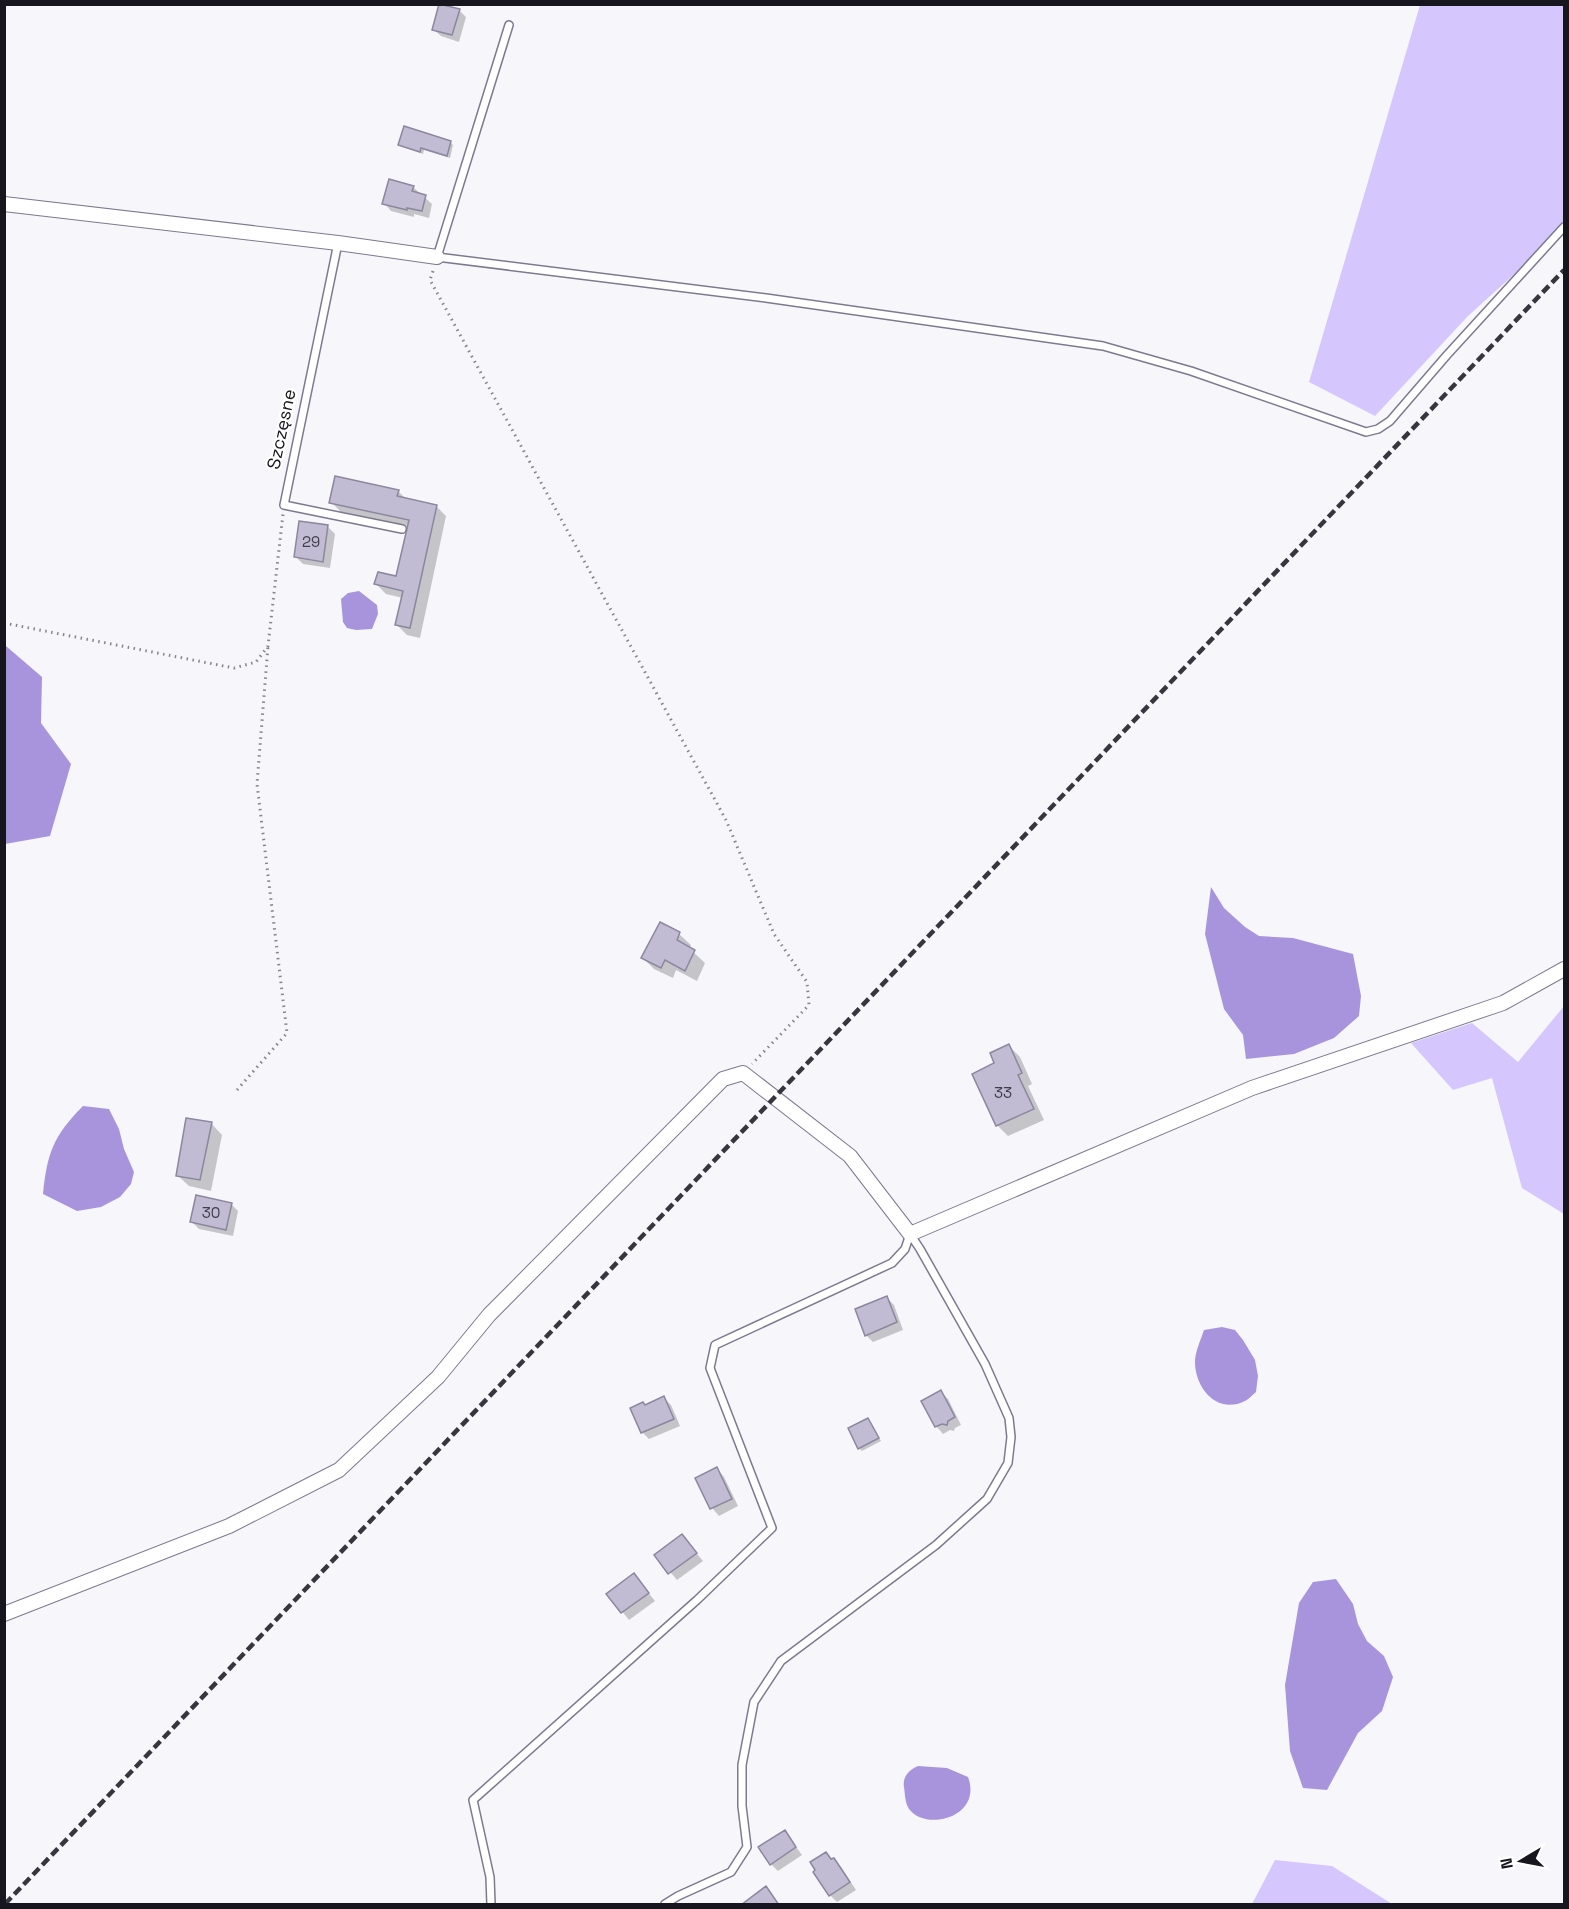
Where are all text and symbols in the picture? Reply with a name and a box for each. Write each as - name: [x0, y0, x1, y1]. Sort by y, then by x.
- street label: Szczęsne: [261, 387, 301, 471]
- house number: 29: [302, 532, 320, 551]
- house number: 33: [994, 1083, 1012, 1102]
- house number: 30: [202, 1203, 220, 1222]
- north arrow: [1491, 1831, 1551, 1891]
- text: N: [1495, 1856, 1518, 1871]

